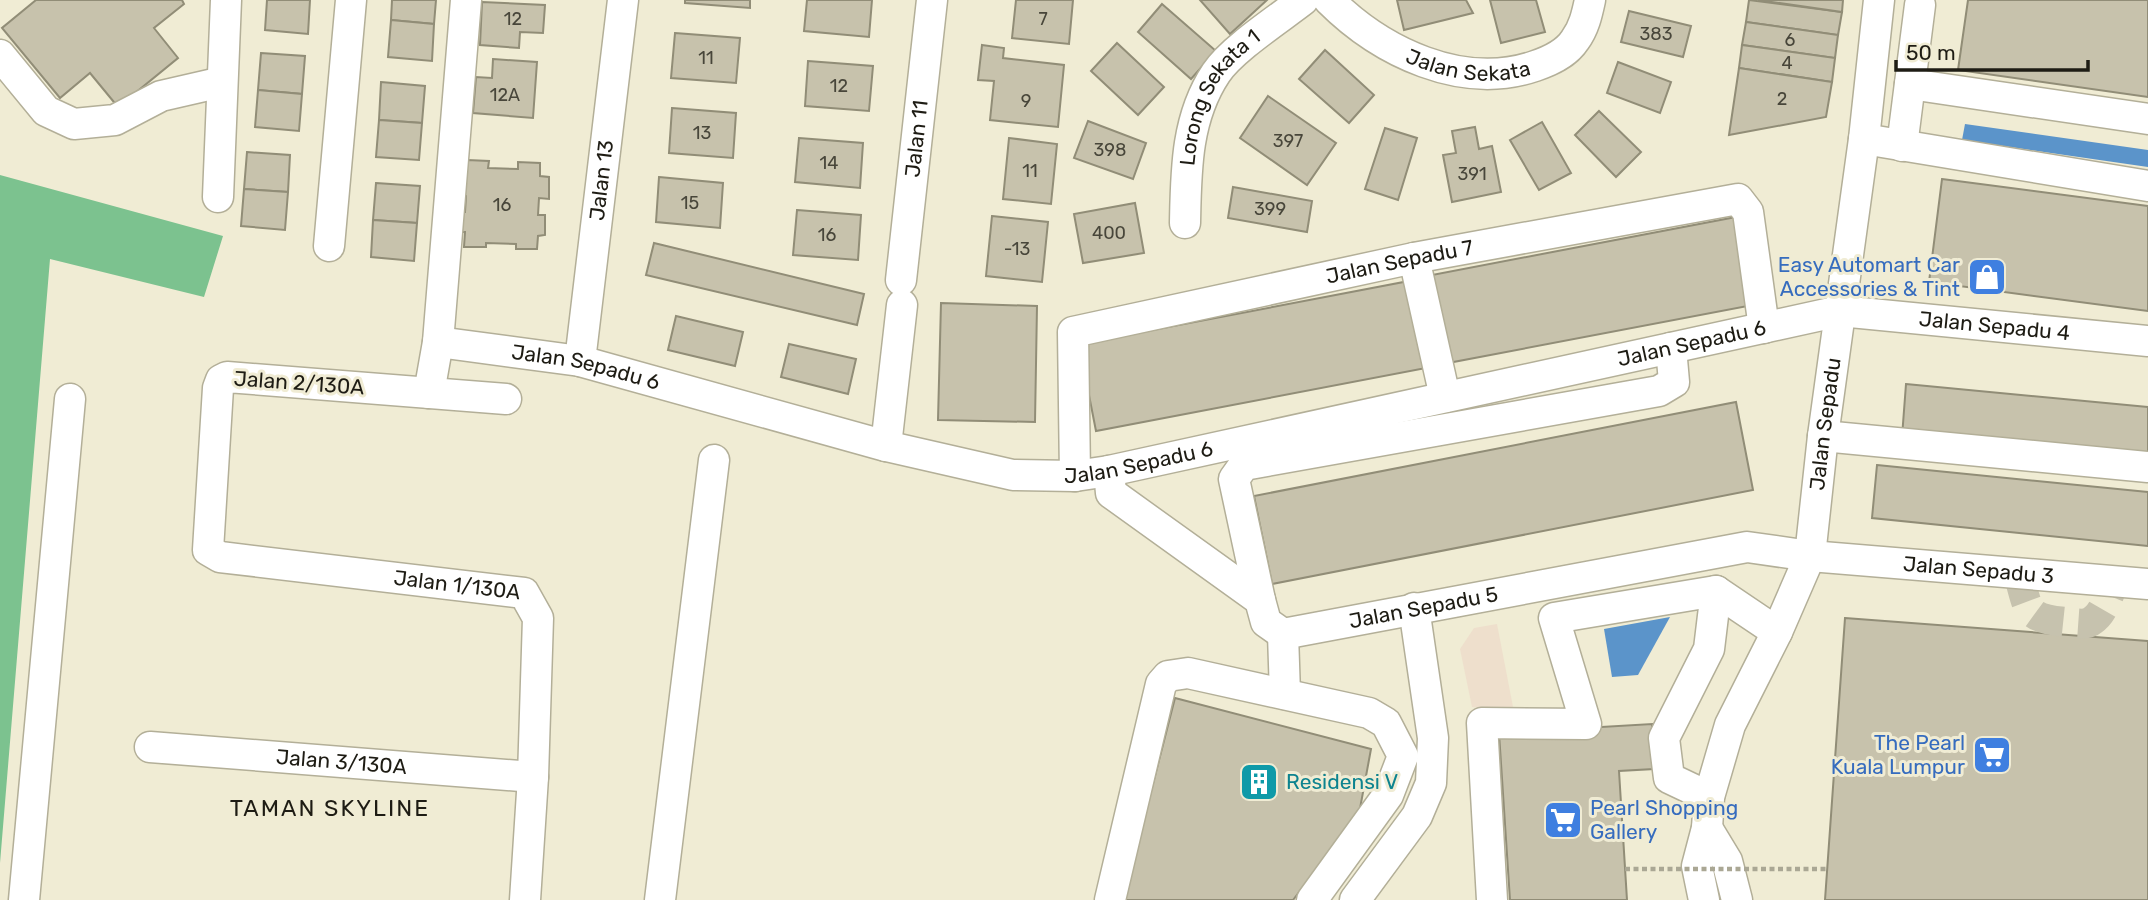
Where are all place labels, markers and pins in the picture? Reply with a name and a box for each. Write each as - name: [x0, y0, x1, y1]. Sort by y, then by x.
- place label: Easy Automart Car Accessories & Tint: [1778, 252, 1960, 301]
- shop icon: Easy Automart Car Accessories & Tint: [1966, 256, 2008, 298]
- place label: The Pearl Kuala Lumpur: [1831, 730, 1965, 779]
- supermarket icon: The Pearl Kuala Lumpur: [1971, 734, 2013, 776]
- building icon: Residensi V: [1238, 761, 1280, 803]
- place label: Residensi V: [1286, 769, 1399, 794]
- place label: Pearl Shopping Gallery: [1590, 795, 1738, 844]
- supermarket icon: Pearl Shopping Gallery: [1542, 799, 1584, 841]

